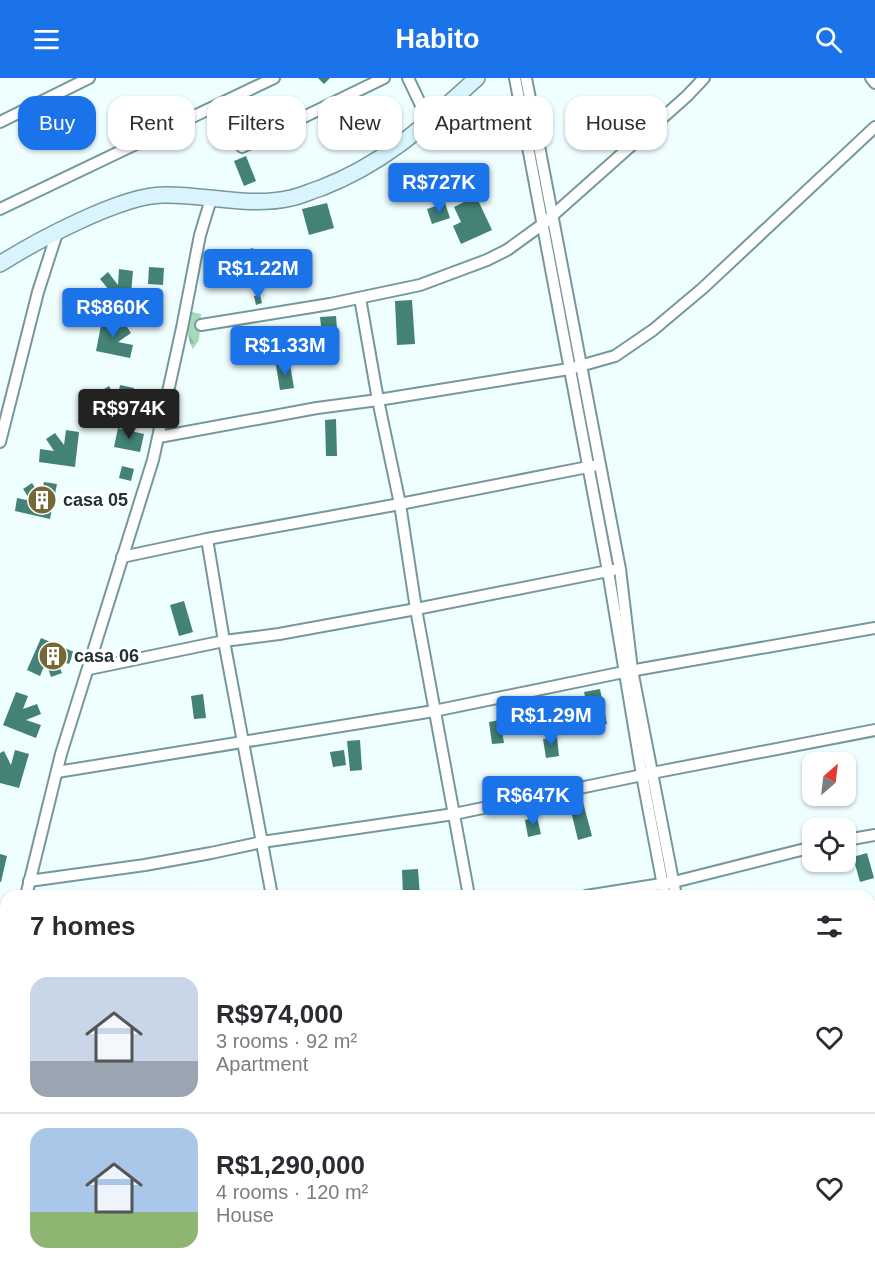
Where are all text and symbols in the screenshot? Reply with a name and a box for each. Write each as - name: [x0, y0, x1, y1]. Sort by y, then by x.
- icon: menu: [30, 23, 63, 56]
- icon: search: [812, 23, 845, 56]
- text: Habito: [396, 24, 480, 54]
- chip: Buy: [18, 96, 96, 150]
- chip: Rent: [108, 96, 195, 150]
- chip: Filters: [207, 96, 306, 150]
- chip: New: [318, 96, 402, 150]
- chip: Apartment: [414, 96, 553, 150]
- chip: House: [565, 96, 667, 150]
- pin: R$727K: [390, 163, 488, 214]
- text: R$727K: [402, 171, 476, 193]
- pin: R$1.22M: [203, 249, 313, 300]
- text: R$1.22M: [217, 257, 299, 279]
- pin: R$860K: [64, 288, 162, 339]
- text: R$860K: [76, 296, 150, 318]
- pin: R$1.33M: [230, 326, 340, 377]
- text: R$1.33M: [244, 334, 326, 356]
- pin: R$974K: [80, 389, 178, 440]
- text: R$974K: [92, 397, 166, 419]
- building icon: casa 05: [26, 484, 58, 516]
- place label: casa 05: [63, 490, 128, 510]
- building icon: casa 06: [37, 640, 69, 672]
- place label: casa 06: [74, 646, 139, 666]
- pin: R$1.29M: [496, 696, 606, 747]
- text: R$1.29M: [510, 704, 592, 726]
- north arrow: [802, 752, 856, 806]
- map controls: [802, 752, 856, 872]
- pin: R$647K: [484, 776, 582, 827]
- text: R$647K: [496, 784, 570, 806]
- button: locate: [802, 818, 856, 872]
- icon: filters: [813, 910, 846, 943]
- text: 7 homes: [30, 911, 136, 941]
- text: R$974,000: [216, 999, 343, 1029]
- icon: home: [78, 1001, 150, 1073]
- icon: heart: [813, 1021, 846, 1054]
- text: 3 rooms · 92 m²: [216, 1030, 357, 1052]
- text: Apartment: [216, 1053, 308, 1075]
- text: R$1,290,000: [216, 1150, 365, 1180]
- icon: home: [78, 1152, 150, 1224]
- icon: heart: [813, 1172, 846, 1205]
- text: 4 rooms · 120 m²: [216, 1181, 368, 1203]
- text: House: [216, 1204, 274, 1226]

